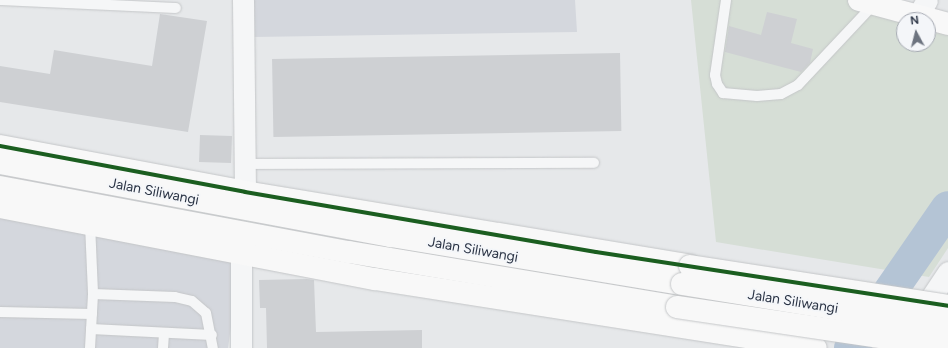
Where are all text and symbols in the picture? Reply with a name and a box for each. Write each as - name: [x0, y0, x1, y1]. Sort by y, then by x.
- north arrow: [896, 12, 936, 52]
- text: N: [910, 14, 920, 28]
- street label: Jalan Siliwangi: [108, 175, 200, 209]
- street label: Jalan Siliwangi: [427, 234, 519, 266]
- street label: Jalan Siliwangi: [747, 287, 839, 317]

